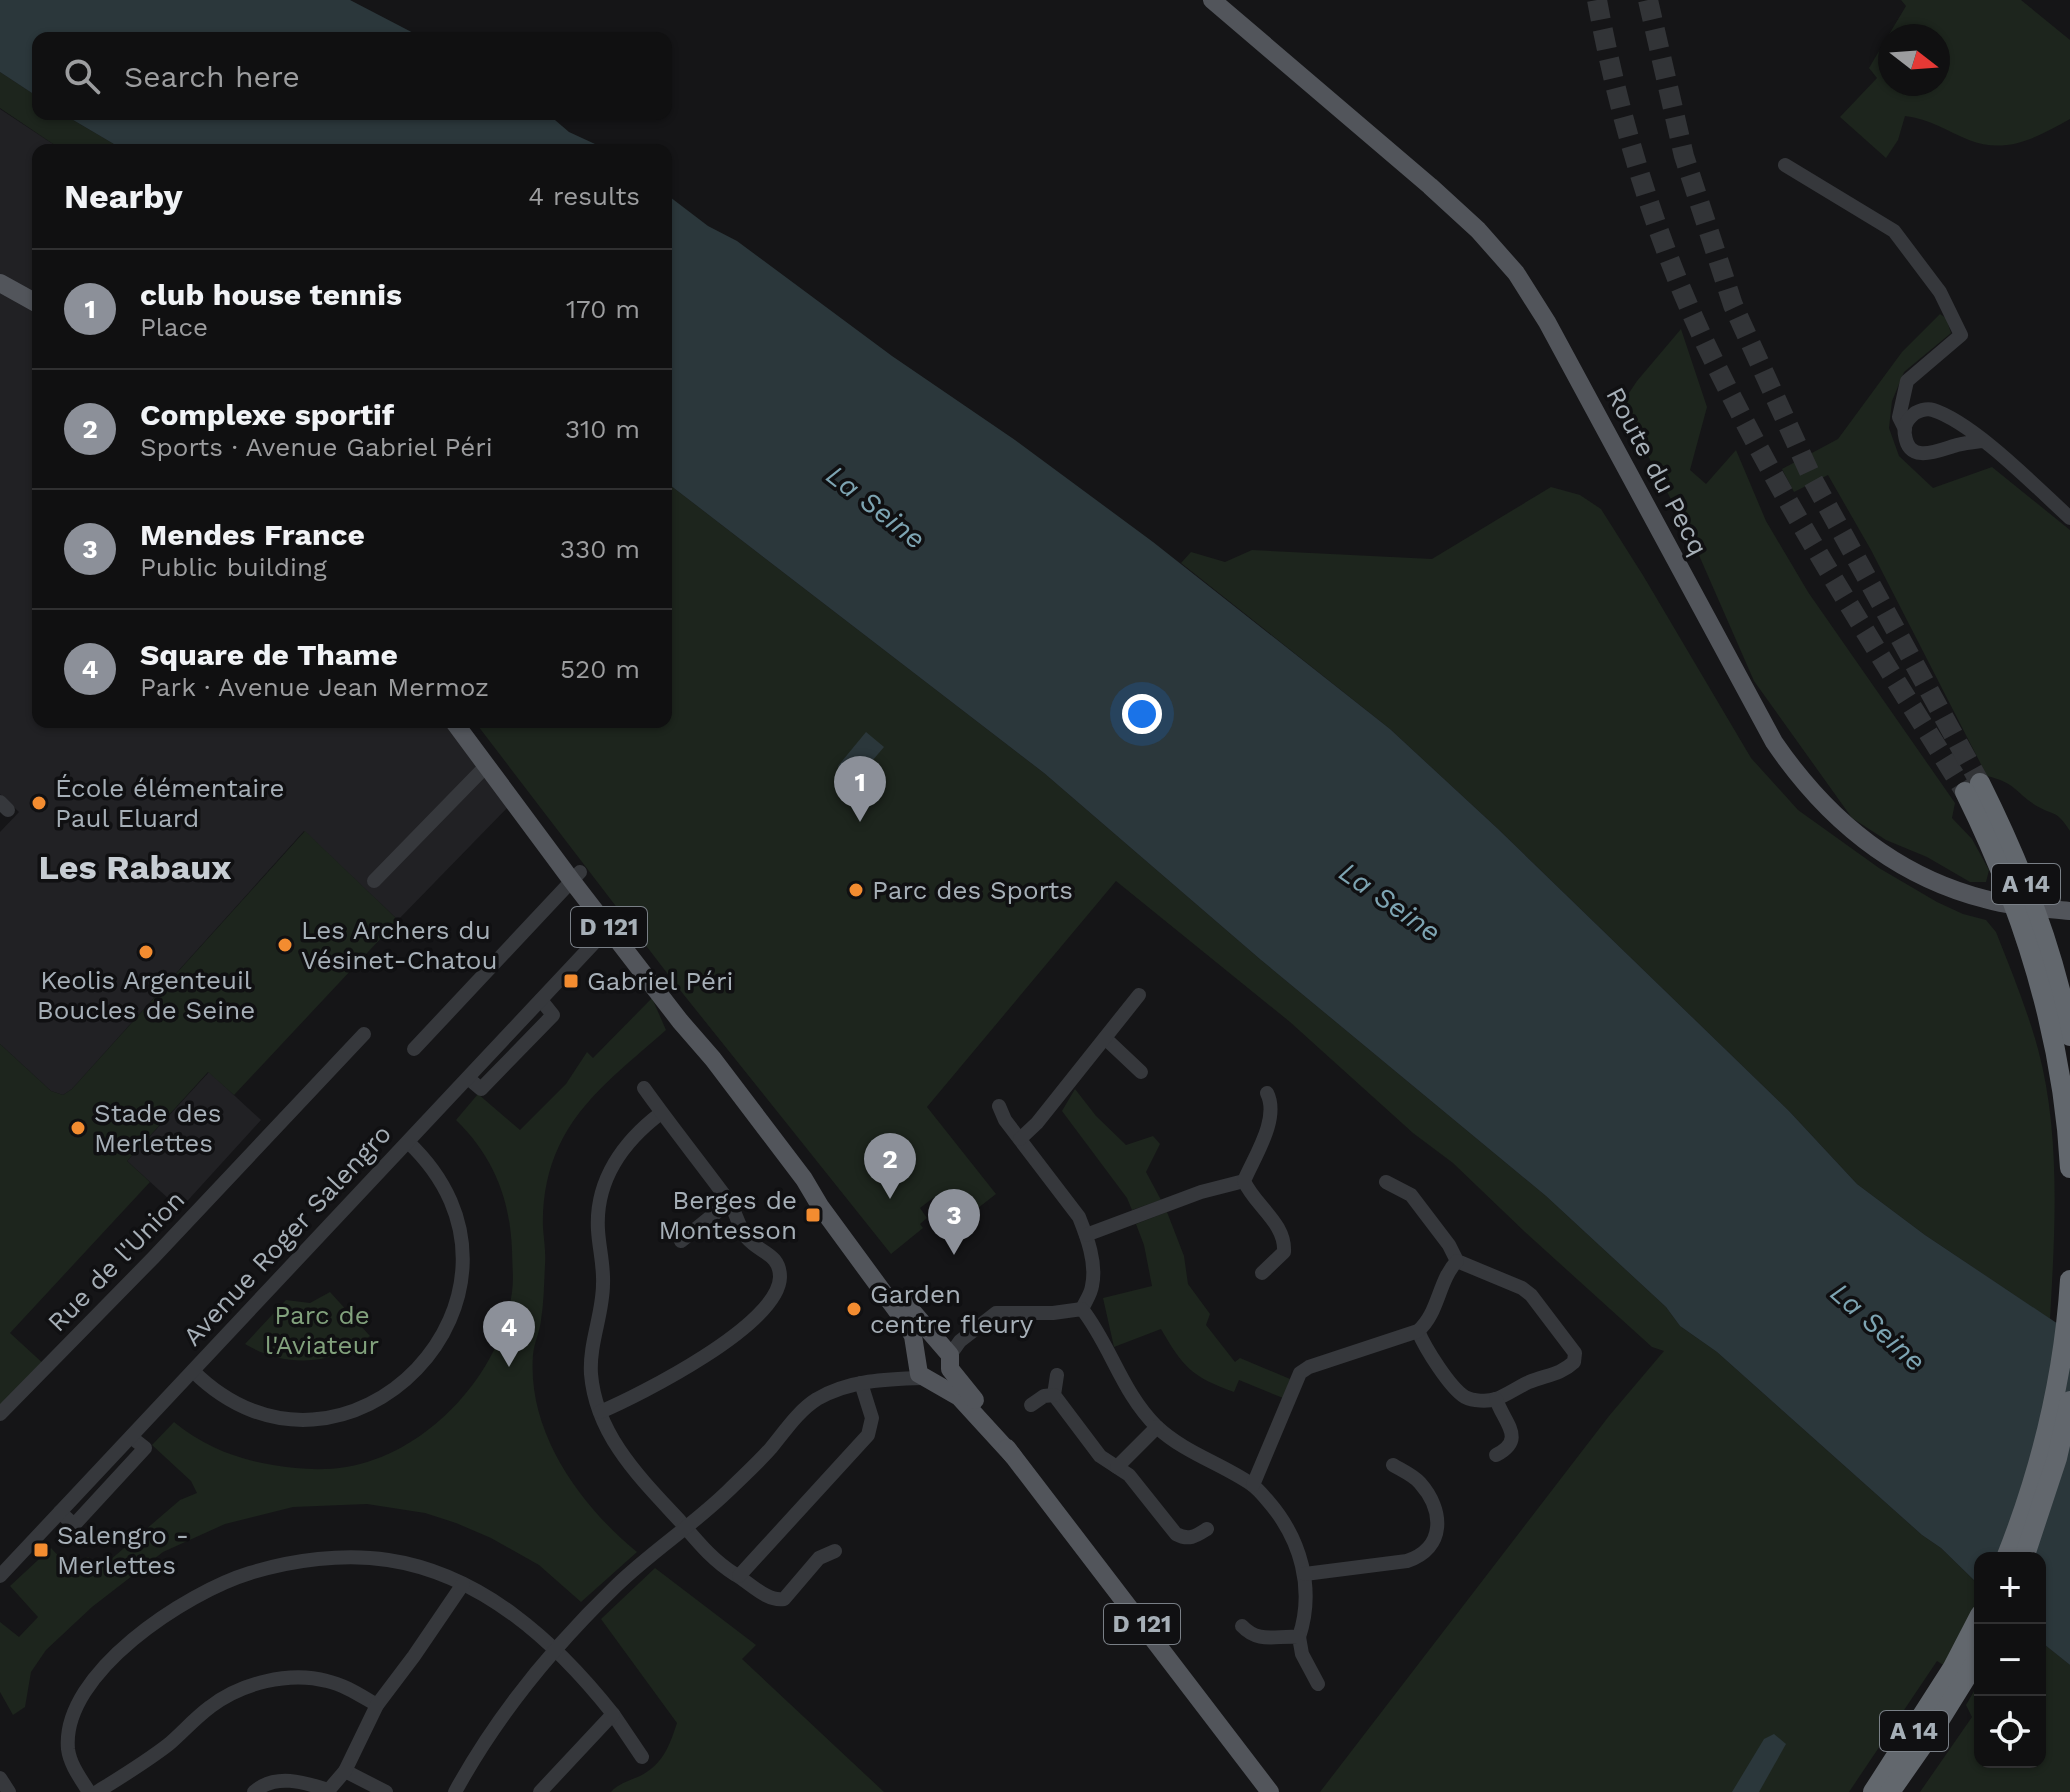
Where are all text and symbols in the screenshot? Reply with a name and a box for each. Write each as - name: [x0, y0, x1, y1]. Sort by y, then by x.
- north arrow: [1878, 24, 1950, 96]
- search box: [32, 32, 672, 120]
- icon: search: [60, 54, 104, 98]
- text: Search here: [124, 59, 300, 94]
- text: Nearby: [64, 176, 183, 216]
- text: 4 results: [528, 181, 640, 211]
- text: club house tennis: [140, 277, 402, 312]
- text: 1: [84, 294, 96, 324]
- text: 170 m: [566, 294, 640, 324]
- text: Place: [140, 312, 208, 342]
- street label: Route du Pecq: [1600, 382, 1714, 560]
- text: Complexe sportif: [140, 397, 394, 432]
- text: 2: [82, 414, 98, 444]
- text: 310 m: [565, 414, 640, 444]
- text: Sports · Avenue Gabriel Péri: [140, 432, 493, 462]
- water label: La Seine: [820, 458, 932, 556]
- text: Mendes France: [140, 517, 365, 552]
- text: 3: [82, 534, 98, 564]
- text: 330 m: [560, 534, 640, 564]
- text: Public building: [140, 552, 327, 582]
- text: Square de Thame: [140, 637, 398, 672]
- text: 4: [82, 654, 98, 684]
- text: 520 m: [560, 654, 640, 684]
- text: Park · Avenue Jean Mermoz: [140, 672, 489, 702]
- your location: [1122, 694, 1162, 734]
- pin: 1: [834, 756, 886, 822]
- place label: École élémentaire Paul Eluard: [55, 773, 284, 833]
- marker: École élémentaire Paul Eluard: [30, 794, 48, 812]
- district label: Les Rabaux: [39, 847, 231, 887]
- water label: La Seine: [1333, 855, 1447, 949]
- road number: A 14: [1992, 864, 2060, 904]
- place label: Parc des Sports: [872, 875, 1073, 905]
- marker: Parc des Sports: [847, 881, 865, 899]
- road number: D 121: [571, 907, 647, 947]
- place label: Les Archers du Vésinet-Chatou: [301, 915, 497, 975]
- marker: Les Archers du Vésinet-Chatou: [276, 936, 294, 954]
- marker: Keolis Argenteuil Boucles de Seine: [137, 943, 155, 961]
- place label: Keolis Argenteuil Boucles de Seine: [37, 965, 255, 1025]
- place label: Gabriel Péri: [587, 966, 733, 996]
- marker: Gabriel Péri: [562, 972, 580, 990]
- place label: Stade des Merlettes: [94, 1098, 221, 1158]
- street label: Avenue Roger Salengro: [177, 1118, 397, 1352]
- marker: Stade des Merlettes: [69, 1119, 87, 1137]
- pin: 2: [864, 1133, 916, 1199]
- street label: Rue de l'Union: [41, 1185, 191, 1337]
- place label: Berges de Montesson: [658, 1185, 797, 1245]
- pin: 3: [928, 1189, 980, 1255]
- marker: Berges de Montesson: [804, 1206, 822, 1224]
- water label: La Seine: [1824, 1276, 1932, 1378]
- place label: Garden centre fleury: [870, 1279, 1034, 1339]
- park label: Parc de l'Aviateur: [265, 1300, 379, 1360]
- marker: Garden centre fleury: [845, 1300, 863, 1318]
- pin: 4: [483, 1301, 535, 1367]
- place label: Salengro - Merlettes: [57, 1520, 189, 1580]
- marker: Salengro - Merlettes: [32, 1541, 50, 1559]
- map controls: [1974, 1552, 2046, 1768]
- button: +: [1974, 1552, 2046, 1624]
- road number: D 121: [1104, 1604, 1180, 1644]
- button: −: [1974, 1624, 2046, 1696]
- button: locate: [1974, 1696, 2046, 1768]
- road number: A 14: [1880, 1711, 1948, 1751]

